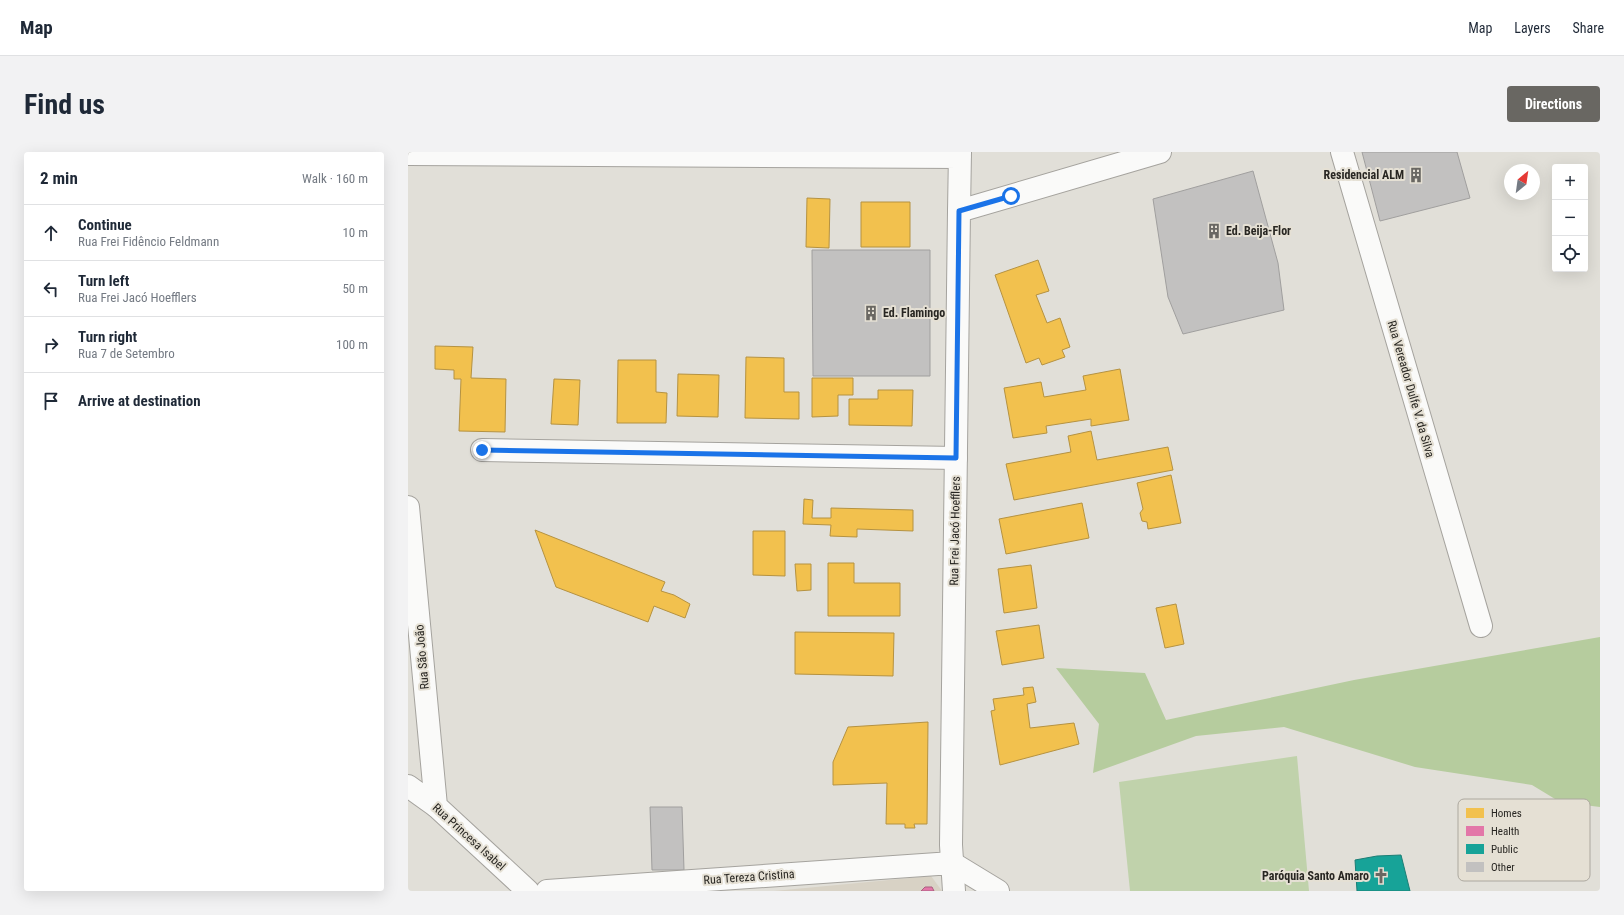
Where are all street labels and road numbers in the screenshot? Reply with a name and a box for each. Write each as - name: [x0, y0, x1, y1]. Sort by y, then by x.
- street label: Rua Vereador Dulfe V. da Silva: [1385, 319, 1437, 459]
- street label: Rua Frei Jacó Hoefflers: [947, 476, 963, 586]
- street label: Rua São João: [412, 624, 432, 690]
- street label: Rua Princesa Isabel: [430, 801, 508, 873]
- street label: Rua Tereza Cristina: [703, 867, 795, 887]

